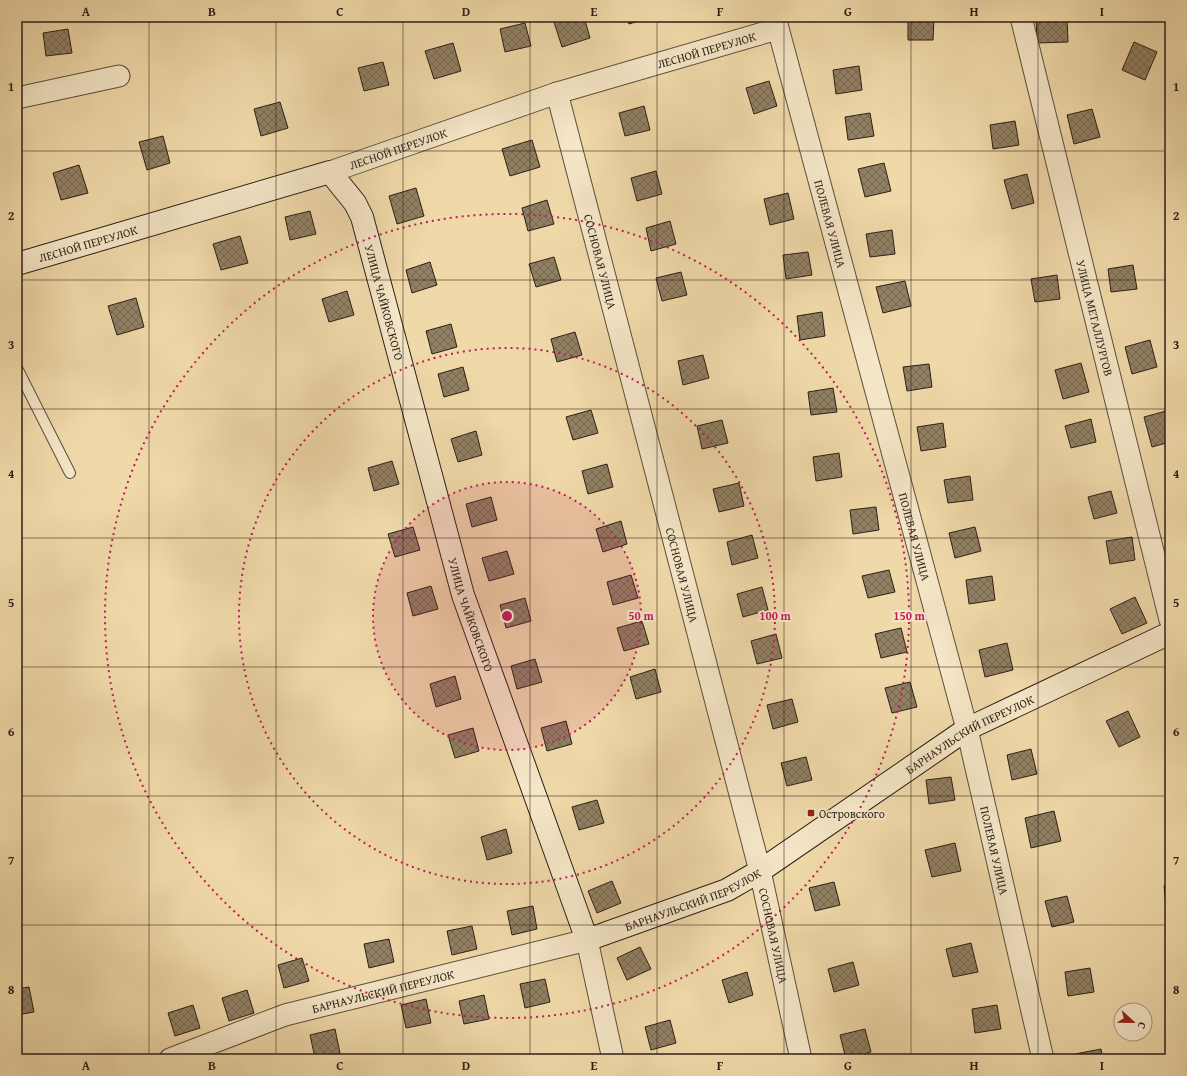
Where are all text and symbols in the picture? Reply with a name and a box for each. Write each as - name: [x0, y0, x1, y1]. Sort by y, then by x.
- text: A: [82, 2, 91, 21]
- text: B: [208, 2, 216, 21]
- text: C: [336, 2, 344, 21]
- text: D: [462, 2, 470, 21]
- text: E: [591, 2, 598, 21]
- text: F: [717, 2, 724, 21]
- text: G: [844, 2, 852, 21]
- text: H: [969, 2, 979, 21]
- text: I: [1100, 2, 1104, 21]
- street label: ЛЕСНОЙ ПЕРЕУЛОК: [655, 27, 758, 72]
- text: 1: [8, 77, 14, 96]
- text: 1: [1173, 77, 1179, 96]
- street label: ЛЕСНОЙ ПЕРЕУЛОК: [347, 123, 450, 173]
- street label: ПОЛЕВАЯ УЛИЦА: [811, 178, 851, 270]
- text: 2: [8, 206, 15, 225]
- text: 2: [1173, 206, 1180, 225]
- street label: СОСНОВАЯ УЛИЦА: [580, 212, 622, 311]
- street label: ЛЕСНОЙ ПЕРЕУЛОК: [37, 220, 140, 266]
- street label: УЛИЦА ЧАЙКОВСКОГО: [361, 242, 408, 362]
- street label: УЛИЦА МЕТАЛЛУРГОВ: [1073, 258, 1118, 378]
- text: 3: [8, 335, 14, 354]
- text: 3: [1173, 335, 1179, 354]
- text: 4: [8, 464, 15, 483]
- text: 4: [1173, 464, 1180, 483]
- street label: ПОЛЕВАЯ УЛИЦА: [895, 491, 935, 583]
- street label: СОСНОВАЯ УЛИЦА: [662, 526, 703, 625]
- street label: УЛИЦА ЧАЙКОВСКОГО: [445, 556, 498, 674]
- text: 5: [8, 593, 15, 612]
- text: 5: [1173, 593, 1180, 612]
- text: 50 m: [628, 607, 654, 624]
- text: 100 m: [759, 607, 792, 624]
- text: 150 m: [893, 607, 926, 624]
- centre of rings: [500, 609, 514, 623]
- street label: БАРНАУЛЬСКИЙ ПЕРЕУЛОК: [902, 690, 1037, 778]
- text: 6: [8, 722, 15, 741]
- text: 6: [1173, 722, 1180, 741]
- street label: ПОЛЕВАЯ УЛИЦА: [977, 804, 1014, 897]
- place label: Островского: [819, 805, 885, 822]
- marker: Островского: [806, 808, 816, 818]
- text: 7: [8, 851, 15, 870]
- text: 7: [1173, 851, 1180, 870]
- street label: БАРНАУЛЬСКИЙ ПЕРЕУЛОК: [622, 863, 765, 934]
- street label: СОСНОВАЯ УЛИЦА: [755, 886, 793, 986]
- street label: БАРНАУЛЬСКИЙ ПЕРЕУЛОК: [310, 965, 456, 1017]
- text: 8: [8, 980, 15, 999]
- text: 8: [1173, 980, 1180, 999]
- north arrow: [1113, 1002, 1153, 1042]
- text: С: [1134, 1020, 1151, 1032]
- text: A: [82, 1056, 91, 1075]
- text: B: [208, 1056, 216, 1075]
- text: C: [336, 1056, 344, 1075]
- text: D: [462, 1056, 470, 1075]
- text: E: [591, 1056, 598, 1075]
- text: F: [717, 1056, 724, 1075]
- text: G: [844, 1056, 852, 1075]
- text: H: [969, 1056, 979, 1075]
- text: I: [1100, 1056, 1104, 1075]

